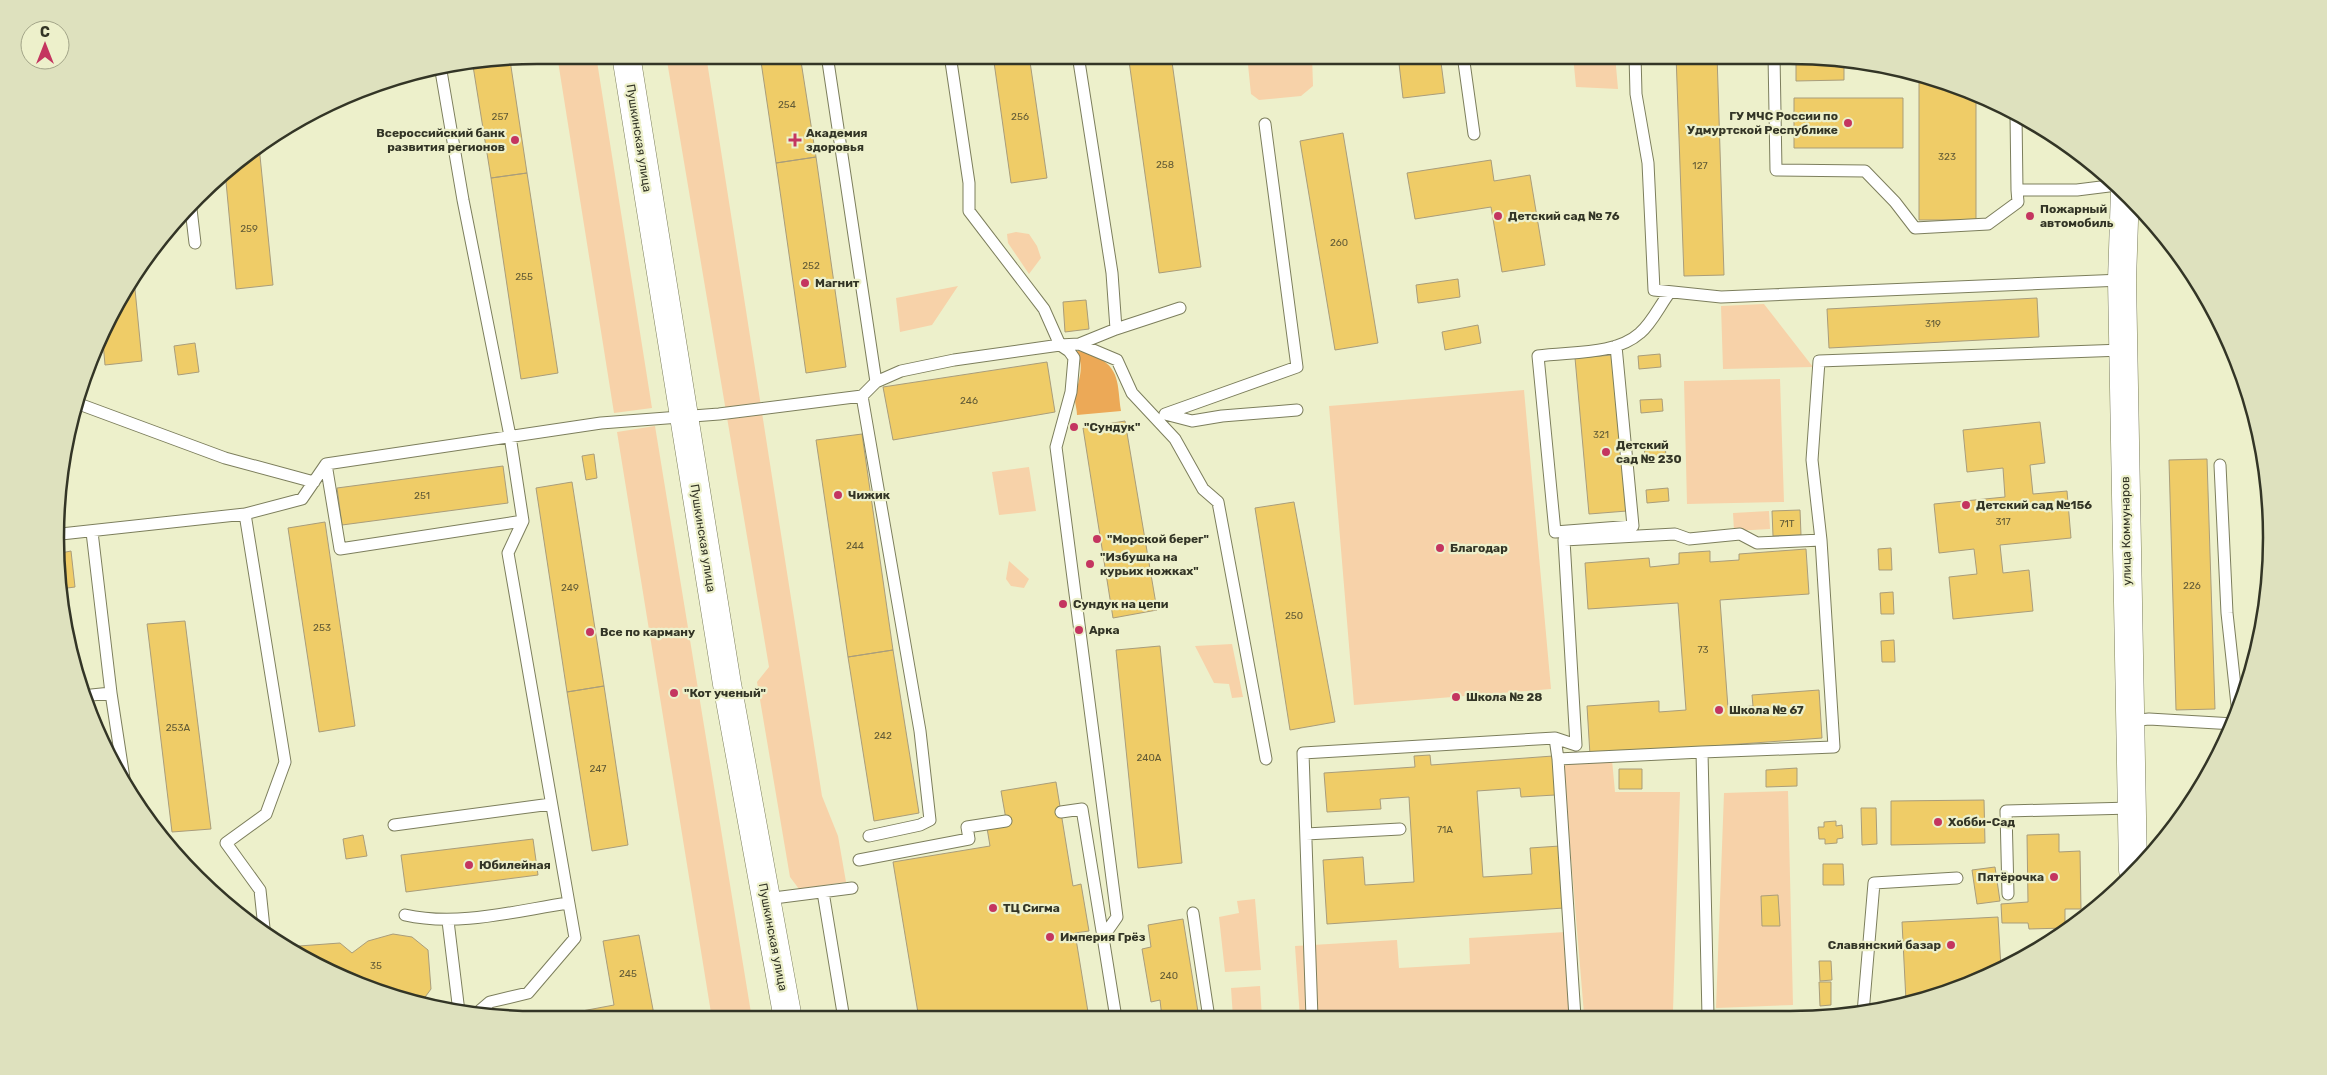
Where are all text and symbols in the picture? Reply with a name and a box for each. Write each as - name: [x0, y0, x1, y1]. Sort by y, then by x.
- north arrow: [20, 20, 70, 70]
- text: С: [40, 24, 50, 41]
- street label: Пушкинская улица: [624, 83, 654, 193]
- house number: 254: [778, 99, 796, 111]
- place label: ГУ МЧС России по Удмуртской Республике: [1687, 109, 1838, 137]
- house number: 257: [492, 111, 508, 123]
- house number: 256: [1011, 111, 1029, 123]
- marker: ГУ МЧС России по Удмуртской Республике: [1842, 117, 1854, 129]
- place label: Всероссийский банк развития регионов: [376, 126, 506, 154]
- place label: Академия здоровья: [806, 126, 868, 154]
- marker: Академия здоровья: [788, 133, 802, 147]
- marker: Всероссийский банк развития регионов: [509, 134, 521, 146]
- house number: 323: [1938, 151, 1956, 163]
- house number: 258: [1156, 159, 1174, 171]
- house number: 127: [1692, 160, 1708, 172]
- place label: Пожарный автомобиль: [2040, 202, 2114, 230]
- place label: Детский сад № 76: [1508, 209, 1620, 223]
- marker: Детский сад № 76: [1492, 210, 1504, 222]
- marker: Пожарный автомобиль: [2024, 210, 2036, 222]
- house number: 259: [240, 223, 258, 235]
- house number: 260: [1330, 237, 1348, 249]
- house number: 252: [802, 260, 820, 272]
- house number: 255: [515, 271, 533, 283]
- place label: Магнит: [815, 276, 860, 290]
- marker: Магнит: [799, 277, 811, 289]
- house number: 319: [1925, 318, 1941, 330]
- house number: 246: [960, 395, 978, 407]
- place label: "Сундук": [1084, 420, 1140, 434]
- marker: "Сундук": [1068, 421, 1080, 433]
- house number: 321: [1593, 429, 1609, 441]
- place label: Детский сад № 230: [1616, 438, 1682, 466]
- marker: Детский сад № 230: [1600, 446, 1612, 458]
- street label: улица Коммунаров: [2118, 476, 2134, 586]
- street label: Пушкинская улица: [688, 483, 718, 593]
- place label: Чижик: [848, 488, 891, 502]
- marker: Чижик: [832, 489, 844, 501]
- house number: 251: [414, 490, 430, 502]
- place label: Детский сад №156: [1976, 498, 2092, 512]
- marker: Детский сад №156: [1960, 499, 1972, 511]
- house number: 317: [1995, 516, 2011, 528]
- house number: 71Т: [1779, 518, 1795, 530]
- place label: "Морской берег": [1107, 532, 1209, 546]
- marker: "Морской берег": [1091, 533, 1103, 545]
- house number: 244: [846, 540, 864, 552]
- place label: Благодар: [1450, 541, 1508, 555]
- marker: Благодар: [1434, 542, 1446, 554]
- place label: "Избушка на курьих ножках": [1100, 550, 1199, 578]
- marker: "Избушка на курьих ножках": [1084, 558, 1096, 570]
- house number: 226: [2183, 580, 2201, 592]
- house number: 249: [561, 582, 579, 594]
- place label: Сундук на цепи: [1073, 597, 1169, 611]
- marker: Сундук на цепи: [1057, 598, 1069, 610]
- house number: 250: [1285, 610, 1303, 622]
- house number: 253: [313, 622, 331, 634]
- place label: Арка: [1089, 623, 1120, 637]
- marker: Арка: [1073, 624, 1085, 636]
- place label: Все по карману: [600, 625, 695, 639]
- marker: Все по карману: [584, 626, 596, 638]
- house number: 73: [1697, 644, 1709, 656]
- place label: "Кот ученый": [684, 686, 766, 700]
- marker: "Кот ученый": [668, 687, 680, 699]
- place label: Школа № 28: [1466, 690, 1542, 704]
- marker: Школа № 28: [1450, 691, 1462, 703]
- place label: Школа № 67: [1729, 703, 1804, 717]
- marker: Школа № 67: [1713, 704, 1725, 716]
- house number: 253А: [166, 722, 191, 734]
- house number: 242: [874, 730, 892, 742]
- house number: 240А: [1136, 752, 1162, 764]
- house number: 247: [590, 763, 606, 775]
- place label: Хобби-Сад: [1948, 815, 2015, 829]
- marker: Хобби-Сад: [1932, 816, 1944, 828]
- house number: 71А: [1437, 824, 1453, 836]
- place label: Юбилейная: [479, 858, 551, 872]
- marker: Юбилейная: [463, 859, 475, 871]
- place label: Пятёрочка: [1978, 870, 2044, 884]
- marker: Пятёрочка: [2048, 871, 2060, 883]
- street label: Пушкинская улица: [756, 882, 790, 992]
- place label: ТЦ Сигма: [1003, 901, 1060, 915]
- marker: ТЦ Сигма: [987, 902, 999, 914]
- place label: Империя Грёз: [1060, 930, 1146, 944]
- marker: Империя Грёз: [1044, 931, 1056, 943]
- place label: Славянский базар: [1828, 938, 1941, 952]
- marker: Славянский базар: [1945, 939, 1957, 951]
- house number: 35: [370, 960, 382, 972]
- house number: 245: [619, 968, 637, 980]
- house number: 240: [1160, 970, 1178, 982]

